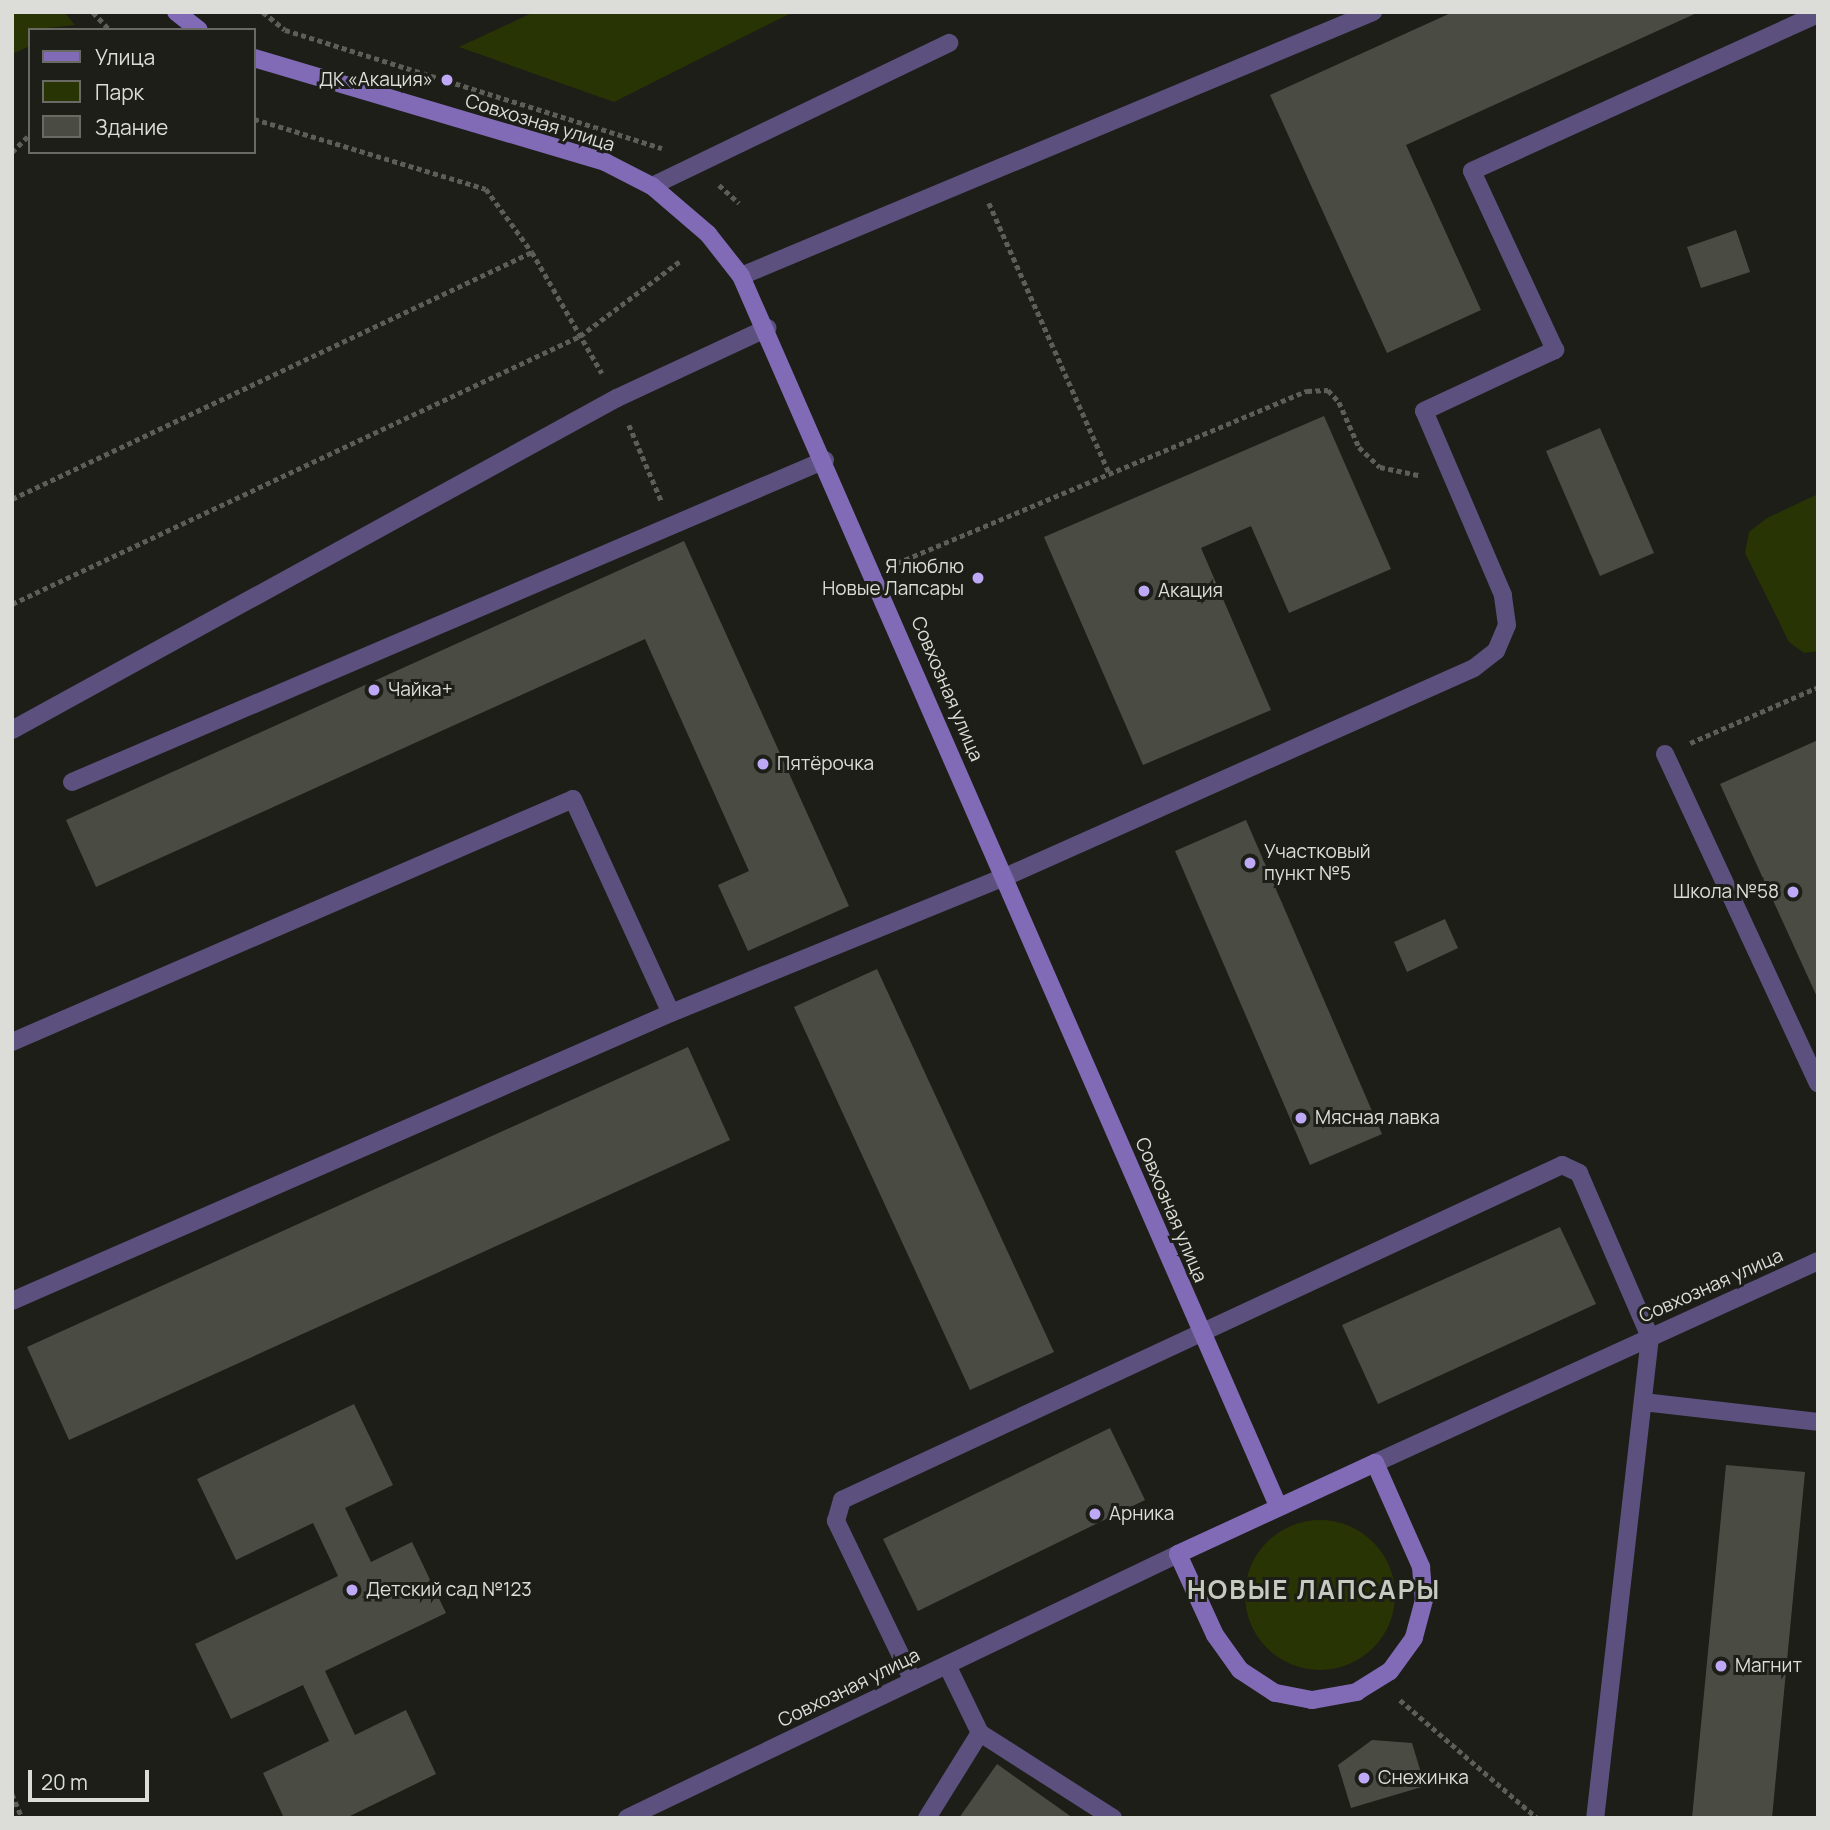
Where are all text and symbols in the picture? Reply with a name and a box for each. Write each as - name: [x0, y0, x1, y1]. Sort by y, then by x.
- legend: [28, 28, 256, 154]
- text: Улица: [95, 43, 155, 71]
- place label: ДК «Акация»: [319, 69, 433, 91]
- marker: ДК «Акация»: [439, 72, 455, 88]
- text: Парк: [95, 78, 144, 106]
- street label: Совхозная улица: [463, 89, 617, 157]
- text: Здание: [95, 113, 168, 141]
- place label: Я люблю Новые Лапсары: [822, 556, 964, 600]
- marker: Я люблю Новые Лапсары: [970, 570, 986, 586]
- place label: Акация: [1158, 580, 1223, 602]
- marker: Акация: [1136, 583, 1152, 599]
- street label: Совхозная улица: [906, 613, 988, 765]
- place label: Чайка+: [388, 679, 453, 701]
- marker: Чайка+: [366, 682, 382, 698]
- place label: Пятёрочка: [777, 753, 874, 775]
- marker: Пятёрочка: [755, 756, 771, 772]
- place label: Участковый пункт №5: [1264, 841, 1370, 885]
- marker: Участковый пункт №5: [1242, 855, 1258, 871]
- place label: Школа №58: [1673, 881, 1779, 903]
- marker: Школа №58: [1785, 884, 1801, 900]
- place label: Мясная лавка: [1315, 1107, 1440, 1129]
- marker: Мясная лавка: [1293, 1110, 1309, 1126]
- street label: Совхозная улица: [1130, 1134, 1212, 1286]
- street label: Совхозная улица: [1636, 1244, 1786, 1328]
- place label: Арника: [1109, 1503, 1174, 1525]
- marker: Арника: [1087, 1506, 1103, 1522]
- district label: НОВЫЕ ЛАПСАРЫ: [1189, 1574, 1439, 1606]
- place label: Детский сад №123: [366, 1579, 532, 1601]
- marker: Детский сад №123: [344, 1582, 360, 1598]
- street label: Совхозная улица: [774, 1644, 924, 1732]
- place label: Магнит: [1735, 1655, 1802, 1677]
- marker: Магнит: [1713, 1658, 1729, 1674]
- scale bar: [32, 1756, 152, 1800]
- place label: Снежинка: [1378, 1767, 1469, 1789]
- text: 20 m: [41, 1768, 88, 1796]
- marker: Снежинка: [1356, 1770, 1372, 1786]

